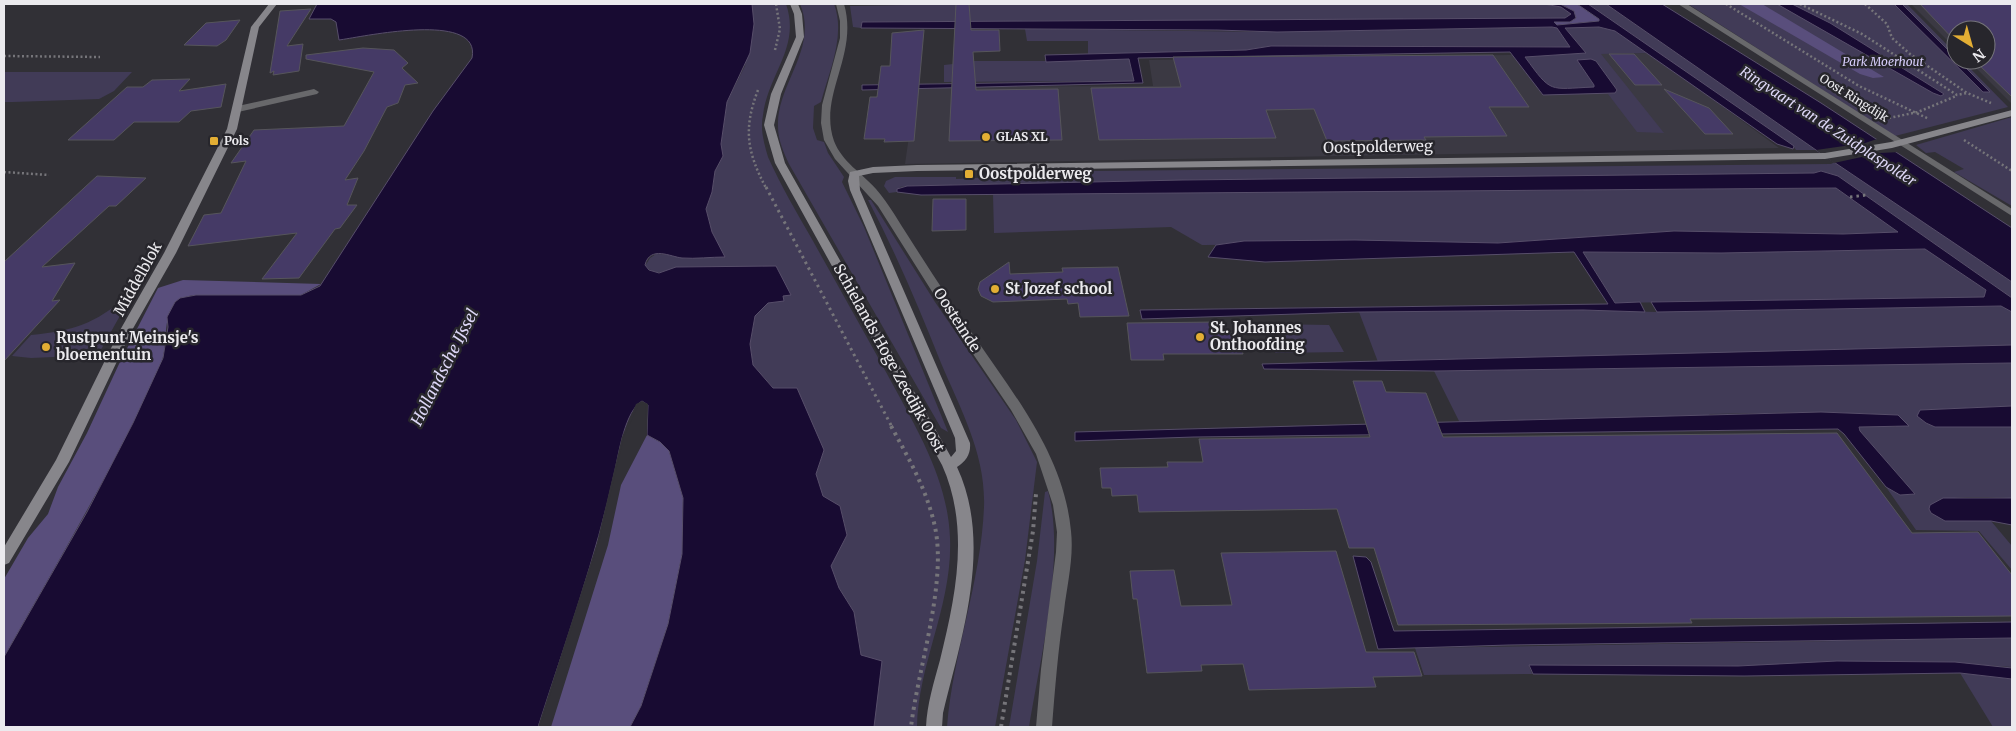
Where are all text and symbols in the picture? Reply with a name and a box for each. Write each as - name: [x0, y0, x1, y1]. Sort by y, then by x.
- north arrow: [1946, 20, 1996, 70]
- text: N: [1969, 45, 1989, 66]
- park label: Park Moerhout: [1842, 54, 1925, 69]
- water label: Ringvaart van de Zuidplaspolder: [1736, 62, 1920, 190]
- street label: Oost Ringdijk: [1817, 70, 1892, 125]
- place label: GLAS XL: [996, 129, 1048, 144]
- marker: GLAS XL: [980, 131, 992, 143]
- place label: Pols: [224, 133, 249, 148]
- marker: Pols: [208, 135, 220, 147]
- street label: Oostpolderweg: [1323, 136, 1433, 157]
- place label: Oostpolderweg: [979, 164, 1092, 183]
- marker: Oostpolderweg: [963, 168, 975, 180]
- street label: Middelblok: [109, 238, 166, 319]
- street label: Schielands Hoge Zeedijk Oost: [830, 260, 949, 455]
- place label: St Jozef school: [1005, 279, 1112, 298]
- marker: St Jozef school: [989, 283, 1001, 295]
- street label: Oosteinde: [930, 284, 985, 355]
- water label: Hollandsche IJssel: [405, 305, 482, 430]
- place label: St. Johannes Onthoofding: [1210, 318, 1305, 354]
- place label: Rustpunt Meinsje's bloementuin: [56, 328, 199, 364]
- marker: St. Johannes Onthoofding: [1194, 331, 1206, 343]
- marker: Rustpunt Meinsje's bloementuin: [40, 341, 52, 353]

